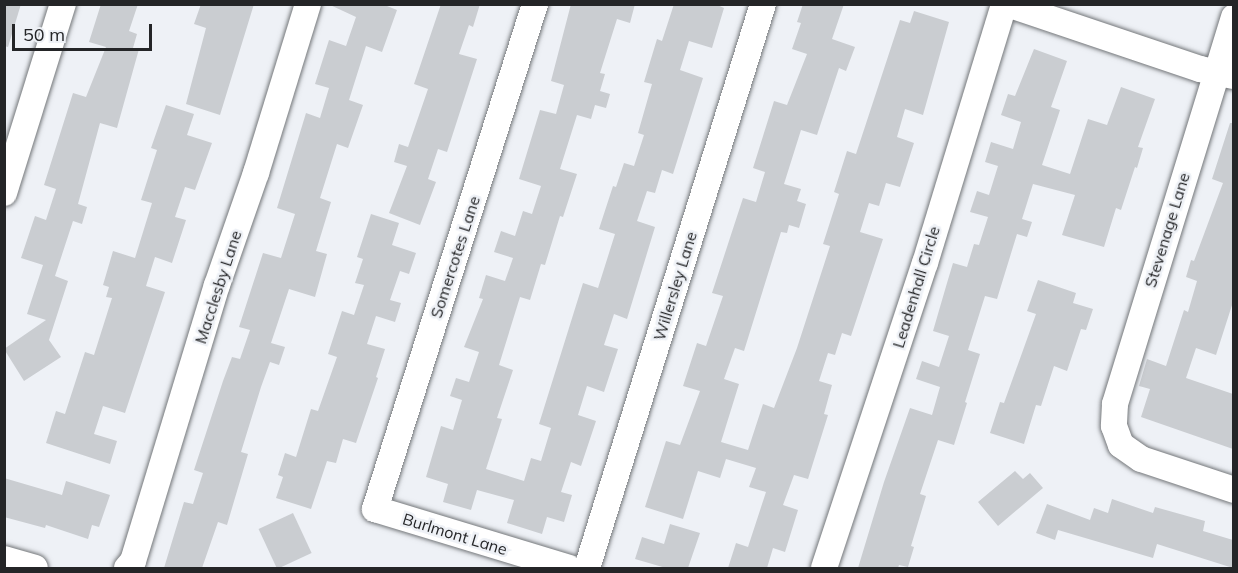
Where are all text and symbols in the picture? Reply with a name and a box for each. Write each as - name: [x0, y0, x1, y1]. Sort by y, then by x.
- scale bar: [15, 12, 154, 50]
- text: 50 m: [23, 23, 65, 46]
- street label: Stevenage Lane: [1140, 170, 1194, 290]
- street label: Somercotes Lane: [426, 194, 484, 320]
- street label: Leadenhall Circle: [888, 224, 944, 350]
- street label: Macclesby Lane: [191, 228, 245, 346]
- street label: Willersley Lane: [649, 229, 701, 343]
- street label: Burlmont Lane: [400, 509, 510, 559]

